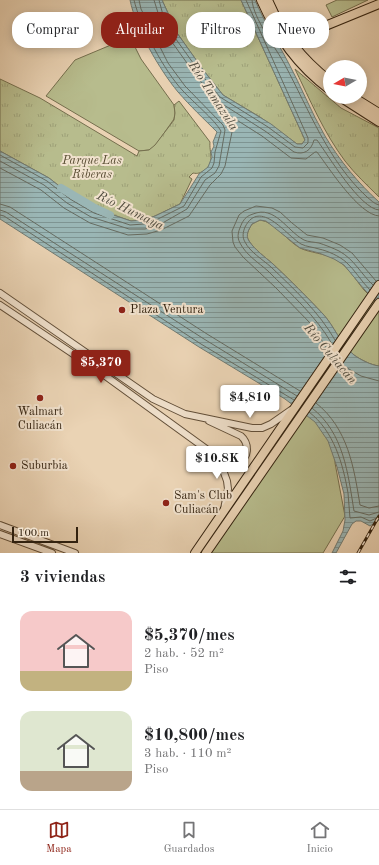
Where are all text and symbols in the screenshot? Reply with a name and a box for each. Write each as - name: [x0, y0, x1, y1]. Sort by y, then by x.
- chip: Comprar: [12, 12, 93, 48]
- chip: Alquilar: [101, 12, 178, 48]
- chip: Filtros: [186, 12, 255, 48]
- chip: Nuevo: [263, 12, 329, 48]
- water label: Río Tamazula: [185, 58, 240, 133]
- north arrow: [323, 60, 367, 104]
- map controls: [323, 60, 367, 104]
- park label: Parque Las Riberas: [61, 155, 122, 181]
- water label: Río Humaya: [94, 189, 165, 233]
- place label: Plaza Ventura: [130, 304, 204, 316]
- marker: Plaza Ventura: [117, 305, 127, 315]
- water label: Río Culiacán: [300, 321, 359, 387]
- pin: $5,370: [68, 350, 134, 384]
- text: $5,370: [80, 356, 122, 369]
- pin: $4,810: [217, 385, 283, 419]
- text: $4,810: [229, 391, 271, 404]
- marker: Walmart Culiacán: [35, 393, 45, 403]
- place label: Walmart Culiacán: [17, 406, 63, 432]
- pin: $10.8K: [184, 446, 250, 480]
- text: $10.8K: [195, 452, 239, 465]
- place label: Suburbia: [21, 460, 68, 472]
- marker: Suburbia: [8, 461, 18, 471]
- place label: Sam's Club Culiacán: [174, 490, 232, 516]
- marker: Sam's Club Culiacán: [161, 498, 171, 508]
- scale bar: [12, 525, 78, 544]
- text: 100 m: [18, 528, 49, 539]
- icon: filters: [337, 566, 359, 588]
- text: 3 viviendas: [20, 569, 105, 586]
- icon: home: [52, 627, 100, 675]
- text: $5,370/mes: [144, 627, 235, 644]
- text: 2 hab. · 52 m²: [144, 647, 224, 660]
- text: Piso: [144, 663, 168, 676]
- icon: home: [52, 727, 100, 775]
- text: $10,800/mes: [144, 727, 245, 744]
- text: 3 hab. · 110 m²: [144, 747, 231, 760]
- text: Piso: [144, 763, 168, 776]
- tab: Mapa: [46, 819, 72, 857]
- tab: Guardados: [164, 819, 215, 857]
- tab: Inicio: [307, 819, 333, 857]

